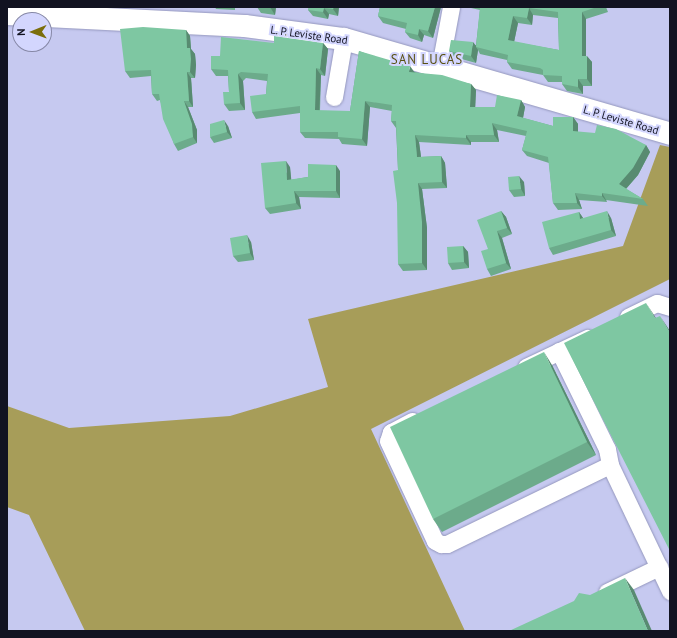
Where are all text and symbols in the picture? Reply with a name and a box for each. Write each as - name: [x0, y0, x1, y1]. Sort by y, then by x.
- north arrow: [12, 12, 52, 52]
- street label: L. P. Leviste Road: [269, 23, 349, 47]
- text: N: [14, 28, 28, 36]
- district label: SAN LUCAS: [391, 52, 463, 68]
- street label: L. P. Leviste Road: [581, 103, 661, 137]

